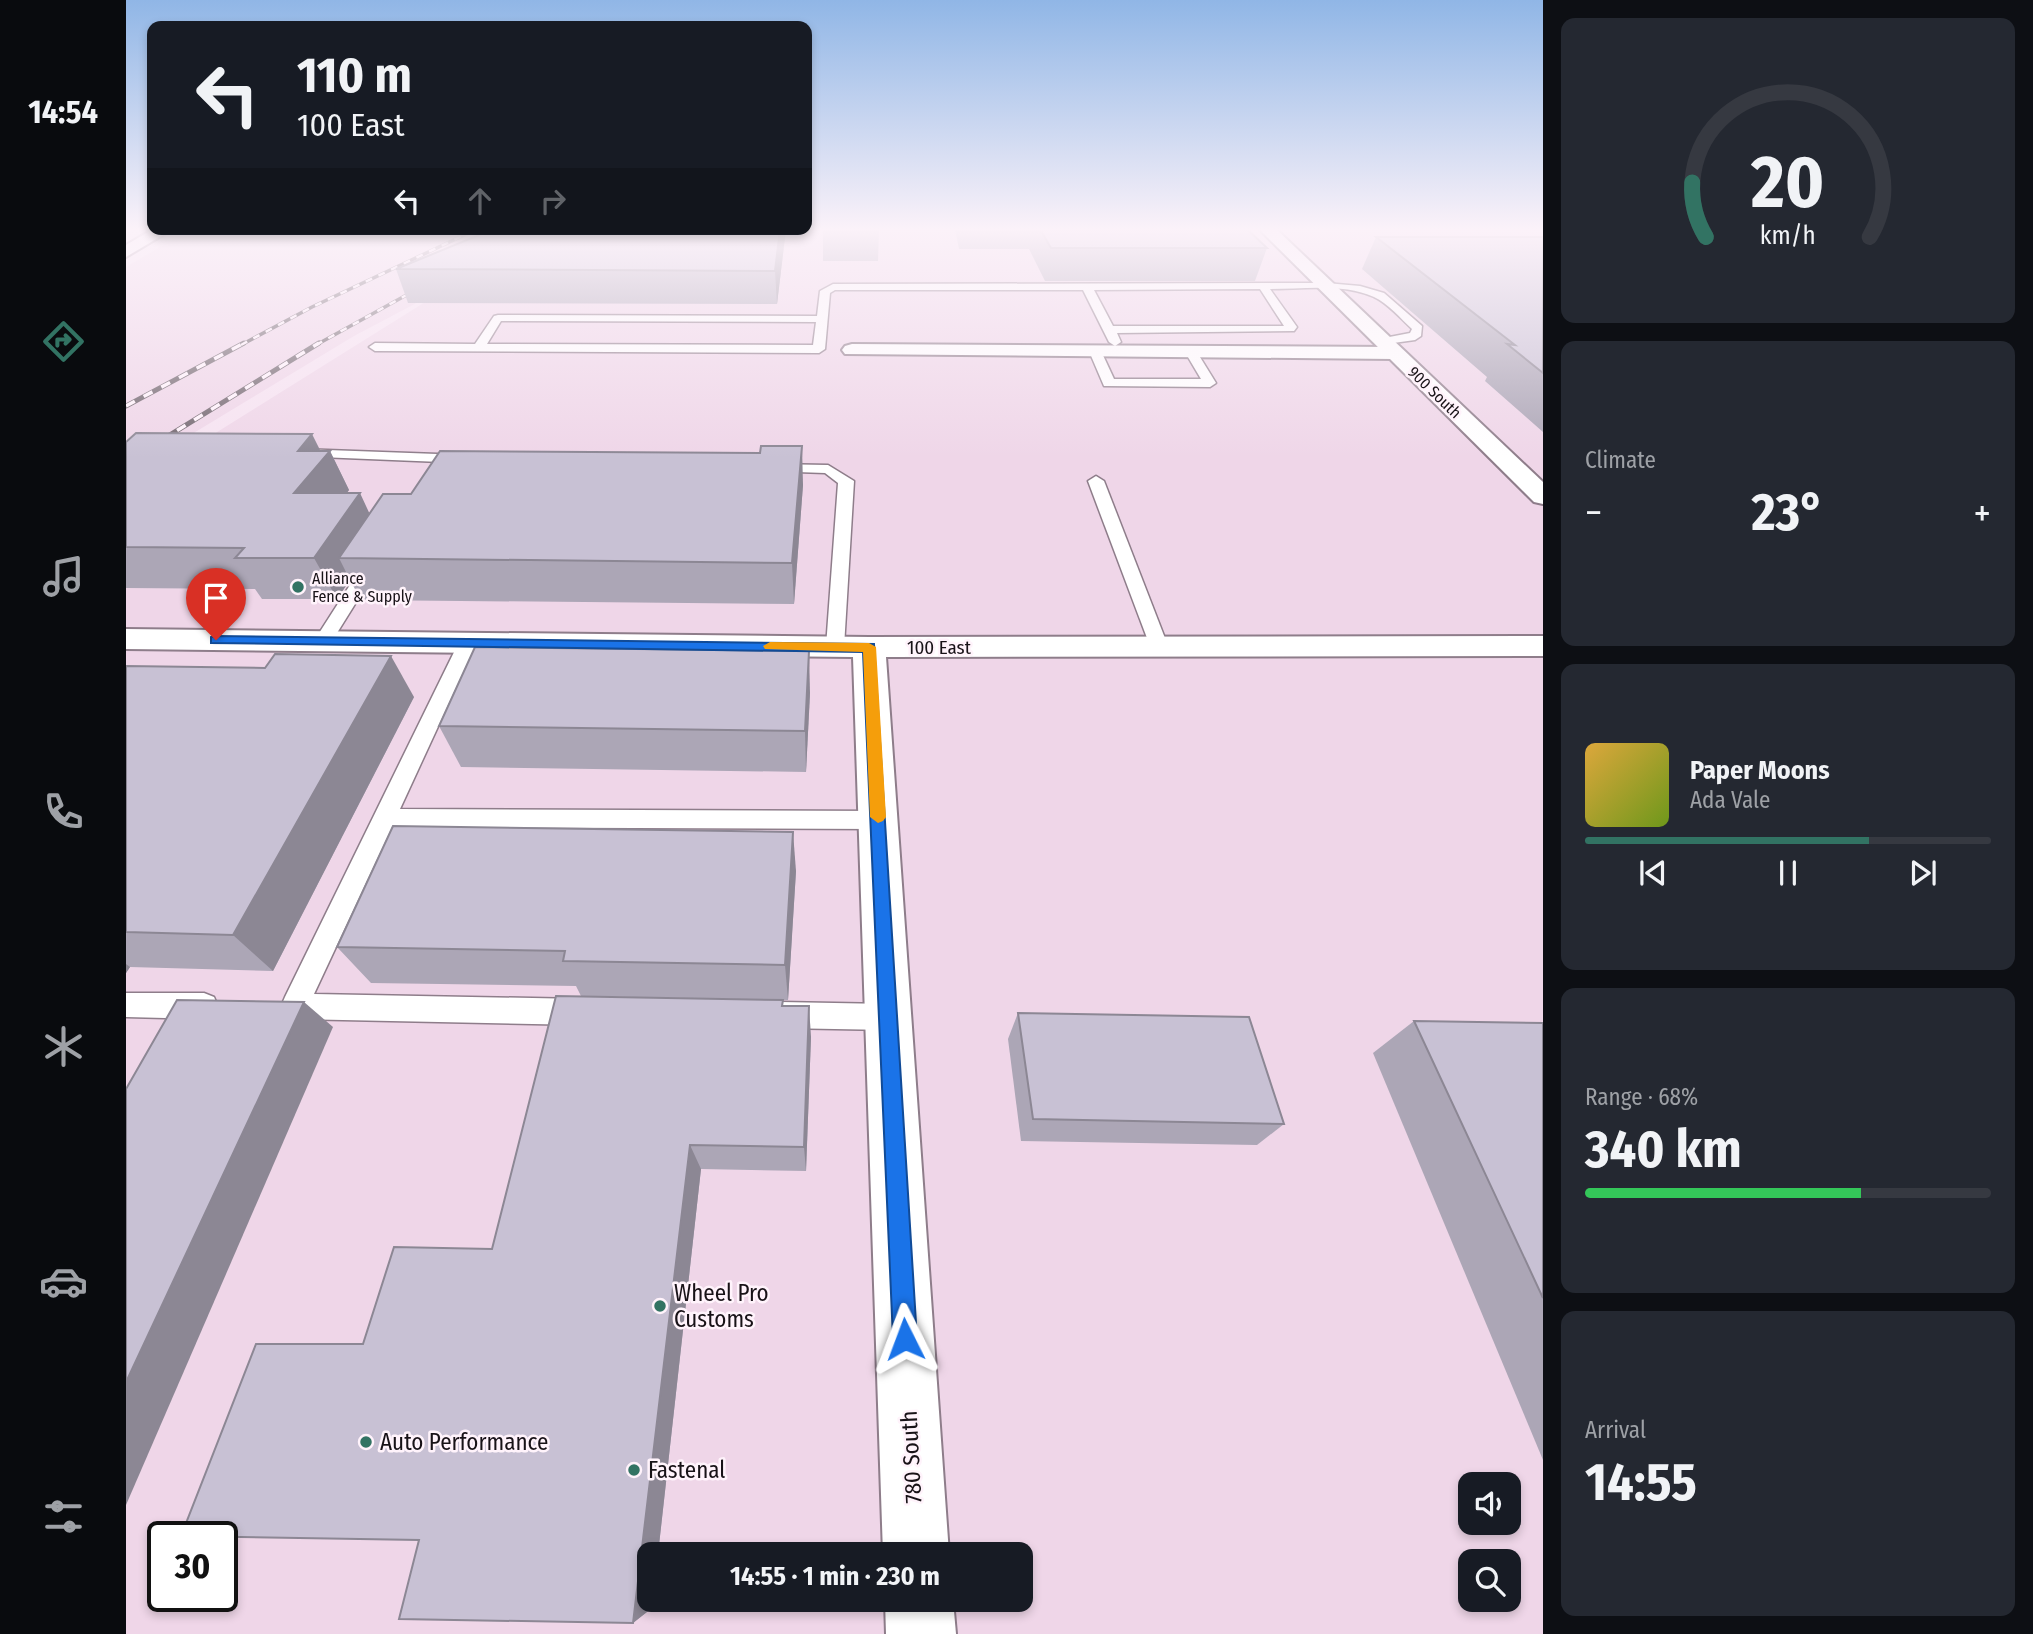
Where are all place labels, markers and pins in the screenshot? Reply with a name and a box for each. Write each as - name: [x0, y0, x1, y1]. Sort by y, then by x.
- pin: [186, 568, 246, 640]
- place label: Alliance Fence & Supply: [312, 569, 413, 606]
- marker: Alliance Fence & Supply: [290, 579, 306, 595]
- place label: Wheel Pro Customs: [674, 1279, 769, 1333]
- marker: Wheel Pro Customs: [652, 1298, 668, 1314]
- place label: Auto Performance: [380, 1428, 548, 1456]
- marker: Auto Performance: [358, 1434, 374, 1450]
- place label: Fastenal: [648, 1456, 725, 1484]
- marker: Fastenal: [626, 1462, 642, 1478]

